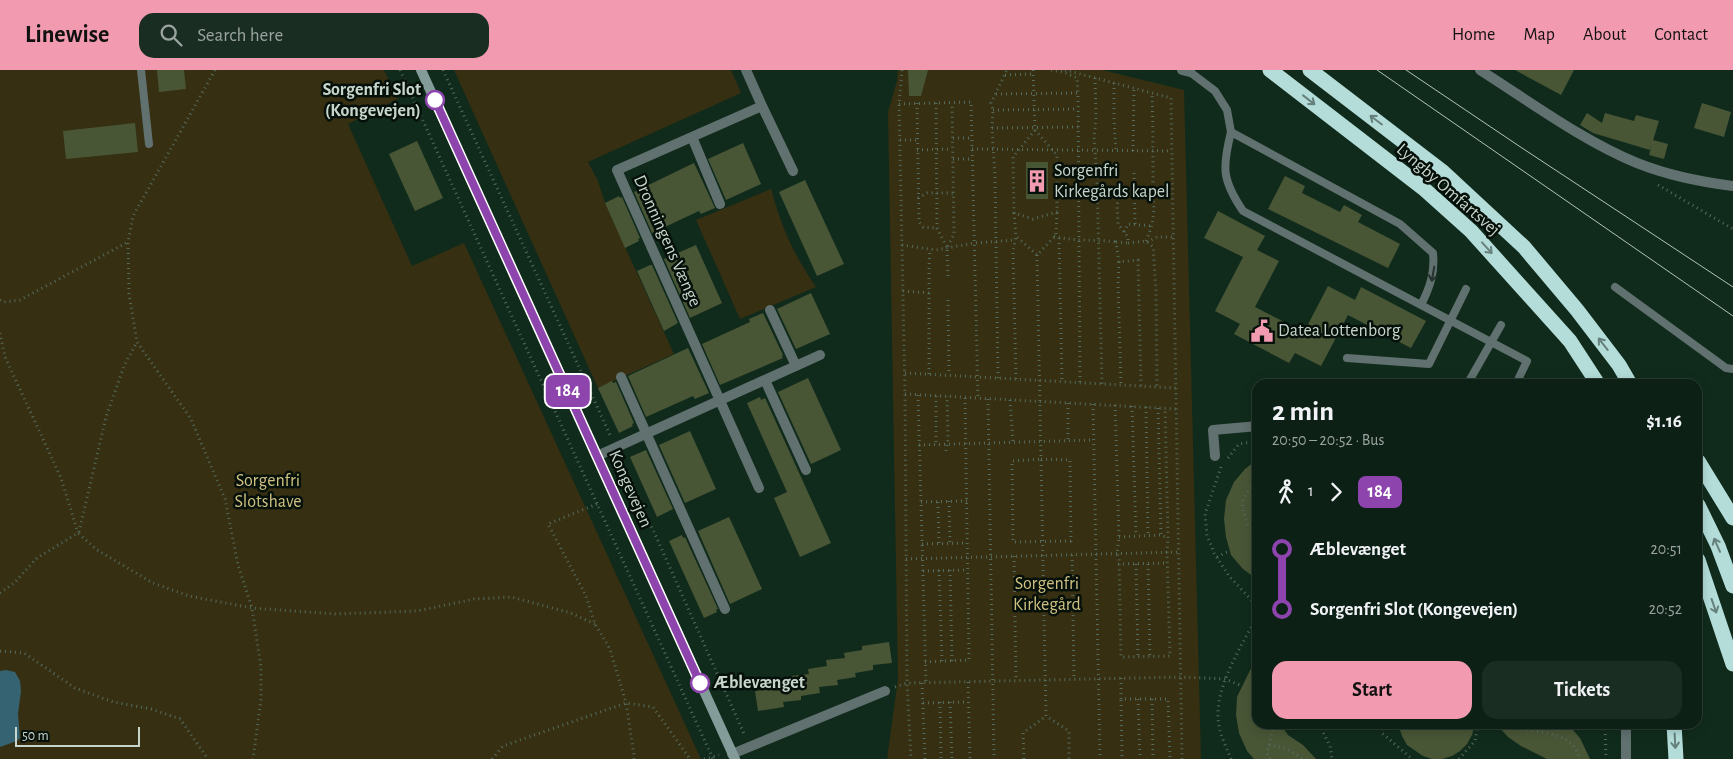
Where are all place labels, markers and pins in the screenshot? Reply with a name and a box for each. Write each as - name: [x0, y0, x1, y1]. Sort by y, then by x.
- place label: Sorgenfri Slot (Kongevejen): [322, 81, 421, 120]
- marker: Sorgenfri Slot (Kongevejen): [425, 90, 445, 110]
- place label: Sorgenfri Kirkegårds kapel: [1054, 162, 1170, 201]
- building icon: Sorgenfri Kirkegårds kapel: [1024, 168, 1050, 194]
- public building icon: Datea Lottenborg: [1249, 318, 1275, 344]
- place label: Datea Lottenborg: [1278, 322, 1401, 340]
- marker: Æblevænget: [690, 673, 710, 693]
- place label: Æblevænget: [713, 674, 805, 692]

